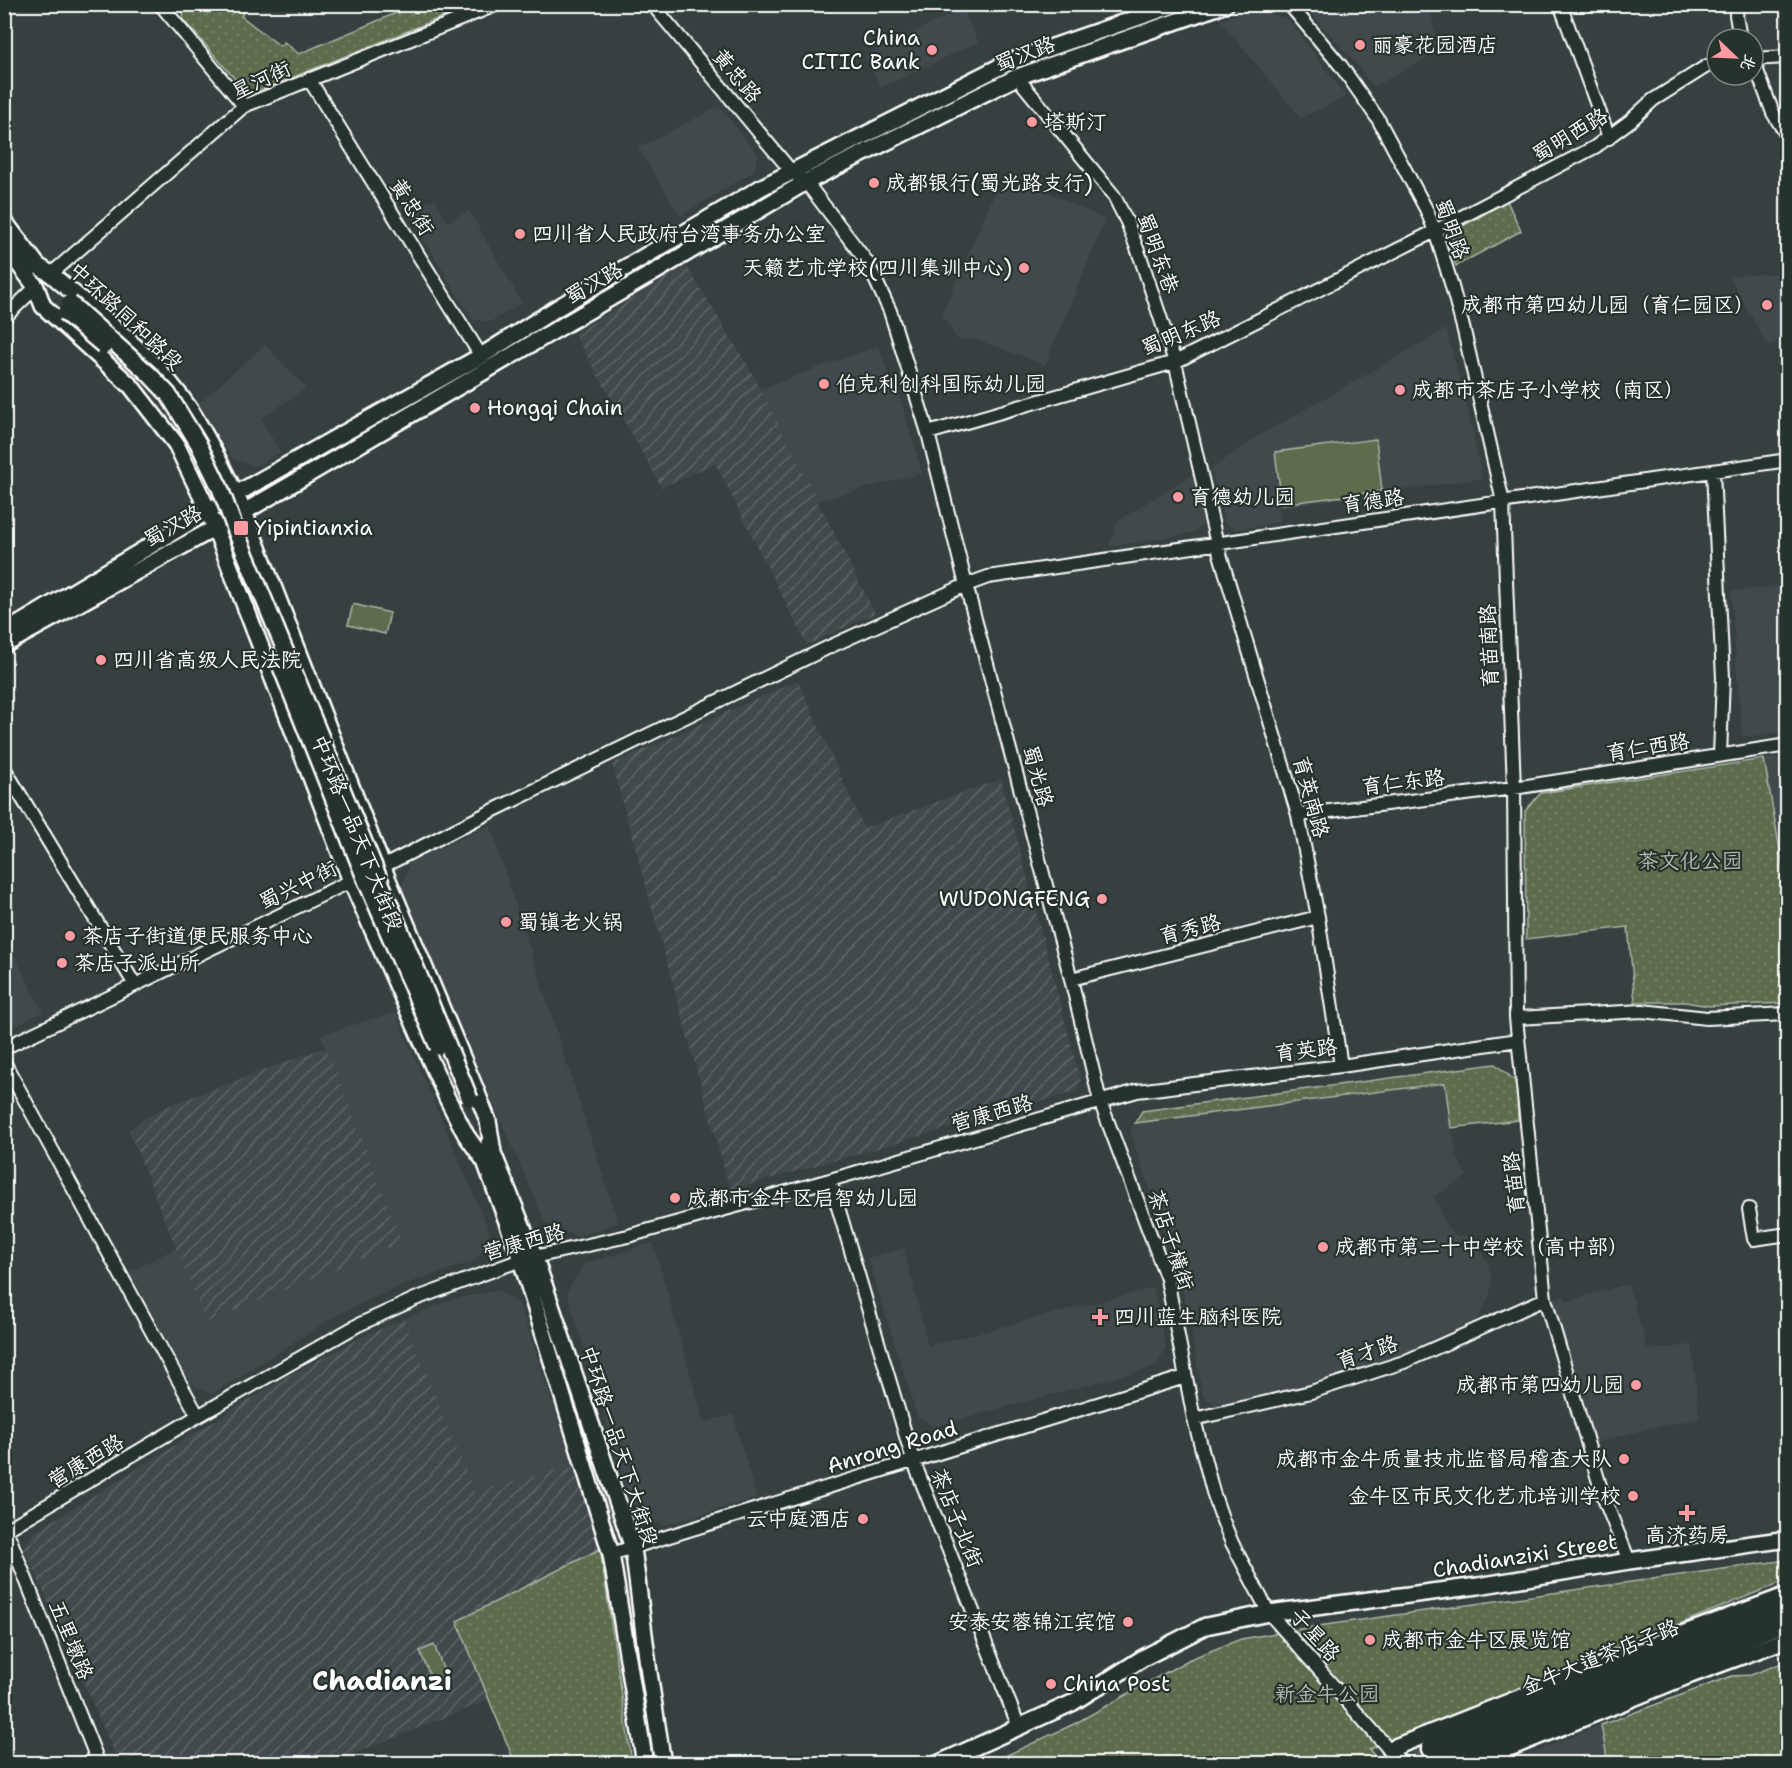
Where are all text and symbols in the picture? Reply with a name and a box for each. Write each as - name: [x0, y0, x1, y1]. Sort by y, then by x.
- place label: China CITIC Bank: [802, 24, 920, 76]
- north arrow: [1705, 27, 1765, 87]
- street label: 蜀汉路: [991, 30, 1059, 78]
- place label: 丽豪花园酒店: [1372, 31, 1498, 59]
- marker: 丽豪花园酒店: [1353, 38, 1367, 52]
- street label: 黄忠路: [706, 43, 768, 109]
- marker: China CITIC Bank: [925, 43, 939, 57]
- text: 北: [1736, 51, 1761, 74]
- street label: 星河街: [227, 54, 295, 106]
- street label: 蜀明西路: [1527, 101, 1613, 169]
- place label: 塔斯汀: [1044, 108, 1107, 136]
- marker: 塔斯汀: [1025, 115, 1039, 129]
- place label: 成都银行(蜀光路支行): [886, 169, 1093, 197]
- street label: 黄忠街: [383, 173, 441, 241]
- marker: 成都银行(蜀光路支行): [867, 176, 881, 190]
- street label: 蜀明路: [1428, 195, 1476, 263]
- street label: 蜀明东巷: [1130, 209, 1186, 297]
- place label: 四川省人民政府台湾事务办公室: [532, 220, 826, 248]
- marker: 四川省人民政府台湾事务办公室: [513, 227, 527, 241]
- place label: 天籁艺术学校(四川集训中心): [742, 254, 1012, 282]
- street label: 蜀汉路: [560, 255, 628, 311]
- street label: 中环路同和路段: [63, 256, 189, 376]
- marker: 天籁艺术学校(四川集训中心): [1017, 261, 1031, 275]
- place label: 成都市第四幼儿园（育仁园区）: [1461, 291, 1755, 319]
- marker: 成都市第四幼儿园（育仁园区）: [1760, 298, 1774, 312]
- street label: 蜀明东路: [1137, 304, 1225, 362]
- place label: 伯克利创科国际幼儿园: [836, 370, 1046, 398]
- place label: 成都市茶店子小学校（南区）: [1412, 376, 1685, 404]
- marker: 伯克利创科国际幼儿园: [817, 377, 831, 391]
- marker: 成都市茶店子小学校（南区）: [1393, 383, 1407, 397]
- place label: Hongqi Chain: [487, 394, 623, 422]
- marker: Hongqi Chain: [468, 401, 482, 415]
- place label: 育德幼儿园: [1190, 483, 1295, 511]
- street label: 育德路: [1340, 483, 1406, 519]
- marker: 育德幼儿园: [1171, 490, 1185, 504]
- street label: 蜀汉路: [139, 498, 207, 554]
- place label: Yipintianxia: [254, 514, 373, 542]
- marker: Yipintianxia: [232, 519, 250, 537]
- street label: 育苗南路: [1474, 604, 1504, 688]
- place label: 四川省高级人民法院: [113, 646, 302, 674]
- marker: 四川省高级人民法院: [94, 653, 108, 667]
- street label: 育仁西路: [1604, 727, 1692, 767]
- street label: 中环路一品天下大街段: [305, 730, 409, 936]
- street label: 蜀光路: [1016, 742, 1060, 810]
- street label: 育英南路: [1287, 753, 1335, 841]
- street label: 育仁东路: [1360, 763, 1446, 801]
- park label: 茶文化公园: [1638, 847, 1743, 875]
- street label: 蜀兴中街: [254, 854, 342, 916]
- place label: WUDONGFENG: [939, 885, 1090, 913]
- marker: WUDONGFENG: [1095, 892, 1109, 906]
- place label: 蜀镇老火锅: [518, 908, 623, 936]
- street label: 育秀路: [1156, 908, 1224, 950]
- marker: 蜀镇老火锅: [499, 915, 513, 929]
- place label: 茶店子街道便民服务中心: [82, 922, 313, 950]
- marker: 茶店子街道便民服务中心: [63, 929, 77, 943]
- place label: 茶店子派出所: [74, 949, 200, 977]
- marker: 茶店子派出所: [55, 956, 69, 970]
- street label: 育英路: [1273, 1032, 1339, 1068]
- street label: 营康西路: [948, 1088, 1036, 1138]
- street label: 育苗路: [1497, 1150, 1531, 1216]
- place label: 成都市金牛区启智幼儿园: [687, 1184, 918, 1212]
- street label: 茶店子横街: [1141, 1186, 1201, 1294]
- marker: 成都市金牛区启智幼儿园: [668, 1191, 682, 1205]
- street label: 营康西路: [480, 1217, 568, 1267]
- place label: 成都市第二十中学校（高中部）: [1335, 1233, 1629, 1261]
- marker: 成都市第二十中学校（高中部）: [1316, 1240, 1330, 1254]
- place label: 四川蓝生脑科医院: [1114, 1303, 1282, 1331]
- marker: 四川蓝生脑科医院: [1091, 1308, 1109, 1326]
- street label: 育才路: [1333, 1329, 1401, 1375]
- street label: 中环路一品天下大街段: [573, 1342, 665, 1550]
- place label: 成都市第四幼儿园: [1456, 1371, 1624, 1399]
- marker: 成都市第四幼儿园: [1629, 1378, 1643, 1392]
- street label: Anrong Road: [823, 1414, 961, 1480]
- street label: 营康西路: [43, 1427, 129, 1495]
- place label: 成都市金牛质量技术监督局稽查大队: [1276, 1445, 1612, 1473]
- marker: 成都市金牛质量技术监督局稽查大队: [1617, 1452, 1631, 1466]
- street label: 茶店子北街: [924, 1464, 990, 1572]
- place label: 金牛区市民文化艺术培训学校: [1348, 1482, 1621, 1510]
- marker: 金牛区市民文化艺术培训学校: [1626, 1489, 1640, 1503]
- place label: 云中庭酒店: [746, 1505, 851, 1533]
- marker: 高济药房: [1680, 1506, 1694, 1520]
- marker: 云中庭酒店: [856, 1512, 870, 1526]
- place label: 高济药房: [1645, 1521, 1729, 1549]
- street label: Chadianzixi Street: [1431, 1528, 1619, 1584]
- street label: 五里墩路: [42, 1596, 100, 1684]
- street label: 子星路: [1284, 1602, 1346, 1668]
- place label: 安泰安蓉锦江宾馆: [948, 1608, 1116, 1636]
- street label: 金牛大道茶店子路: [1517, 1613, 1683, 1701]
- marker: 安泰安蓉锦江宾馆: [1121, 1615, 1135, 1629]
- place label: 成都市金牛区展览馆: [1382, 1626, 1571, 1654]
- marker: 成都市金牛区展览馆: [1363, 1633, 1377, 1647]
- district label: Chadianzi: [312, 1662, 452, 1699]
- place label: China Post: [1063, 1670, 1170, 1698]
- marker: China Post: [1044, 1677, 1058, 1691]
- park label: 新金牛公园: [1275, 1680, 1380, 1708]

